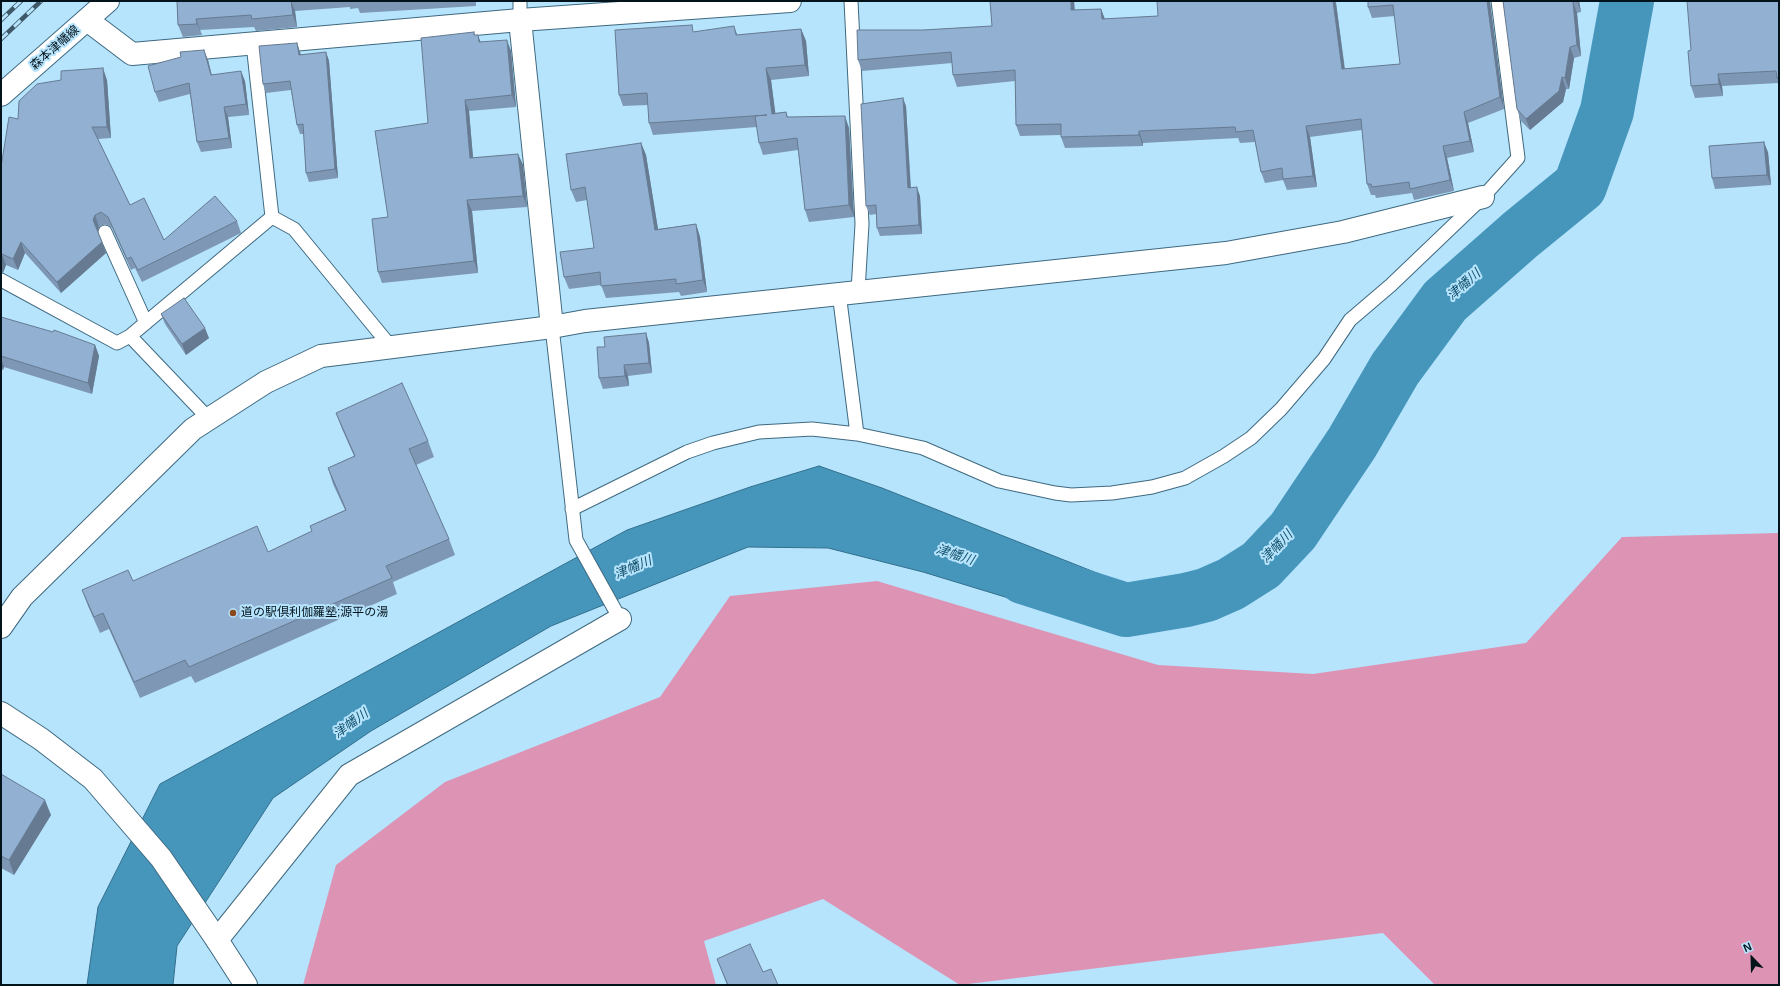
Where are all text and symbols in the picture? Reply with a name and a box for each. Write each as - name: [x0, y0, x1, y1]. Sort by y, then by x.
- street label: 森本津幡線: [28, 23, 82, 73]
- water label: 津幡川: [1444, 266, 1484, 304]
- water label: 津幡川: [1258, 528, 1296, 566]
- water label: 津幡川: [934, 542, 976, 568]
- water label: 津幡川: [612, 553, 654, 583]
- place label: 道の駅倶利伽羅塾;源平の湯: [241, 606, 388, 620]
- marker: 道の駅倶利伽羅塾;源平の湯: [228, 608, 238, 618]
- water label: 津幡川: [331, 706, 371, 742]
- north arrow: [1732, 938, 1772, 978]
- text: N: [1741, 940, 1753, 954]

